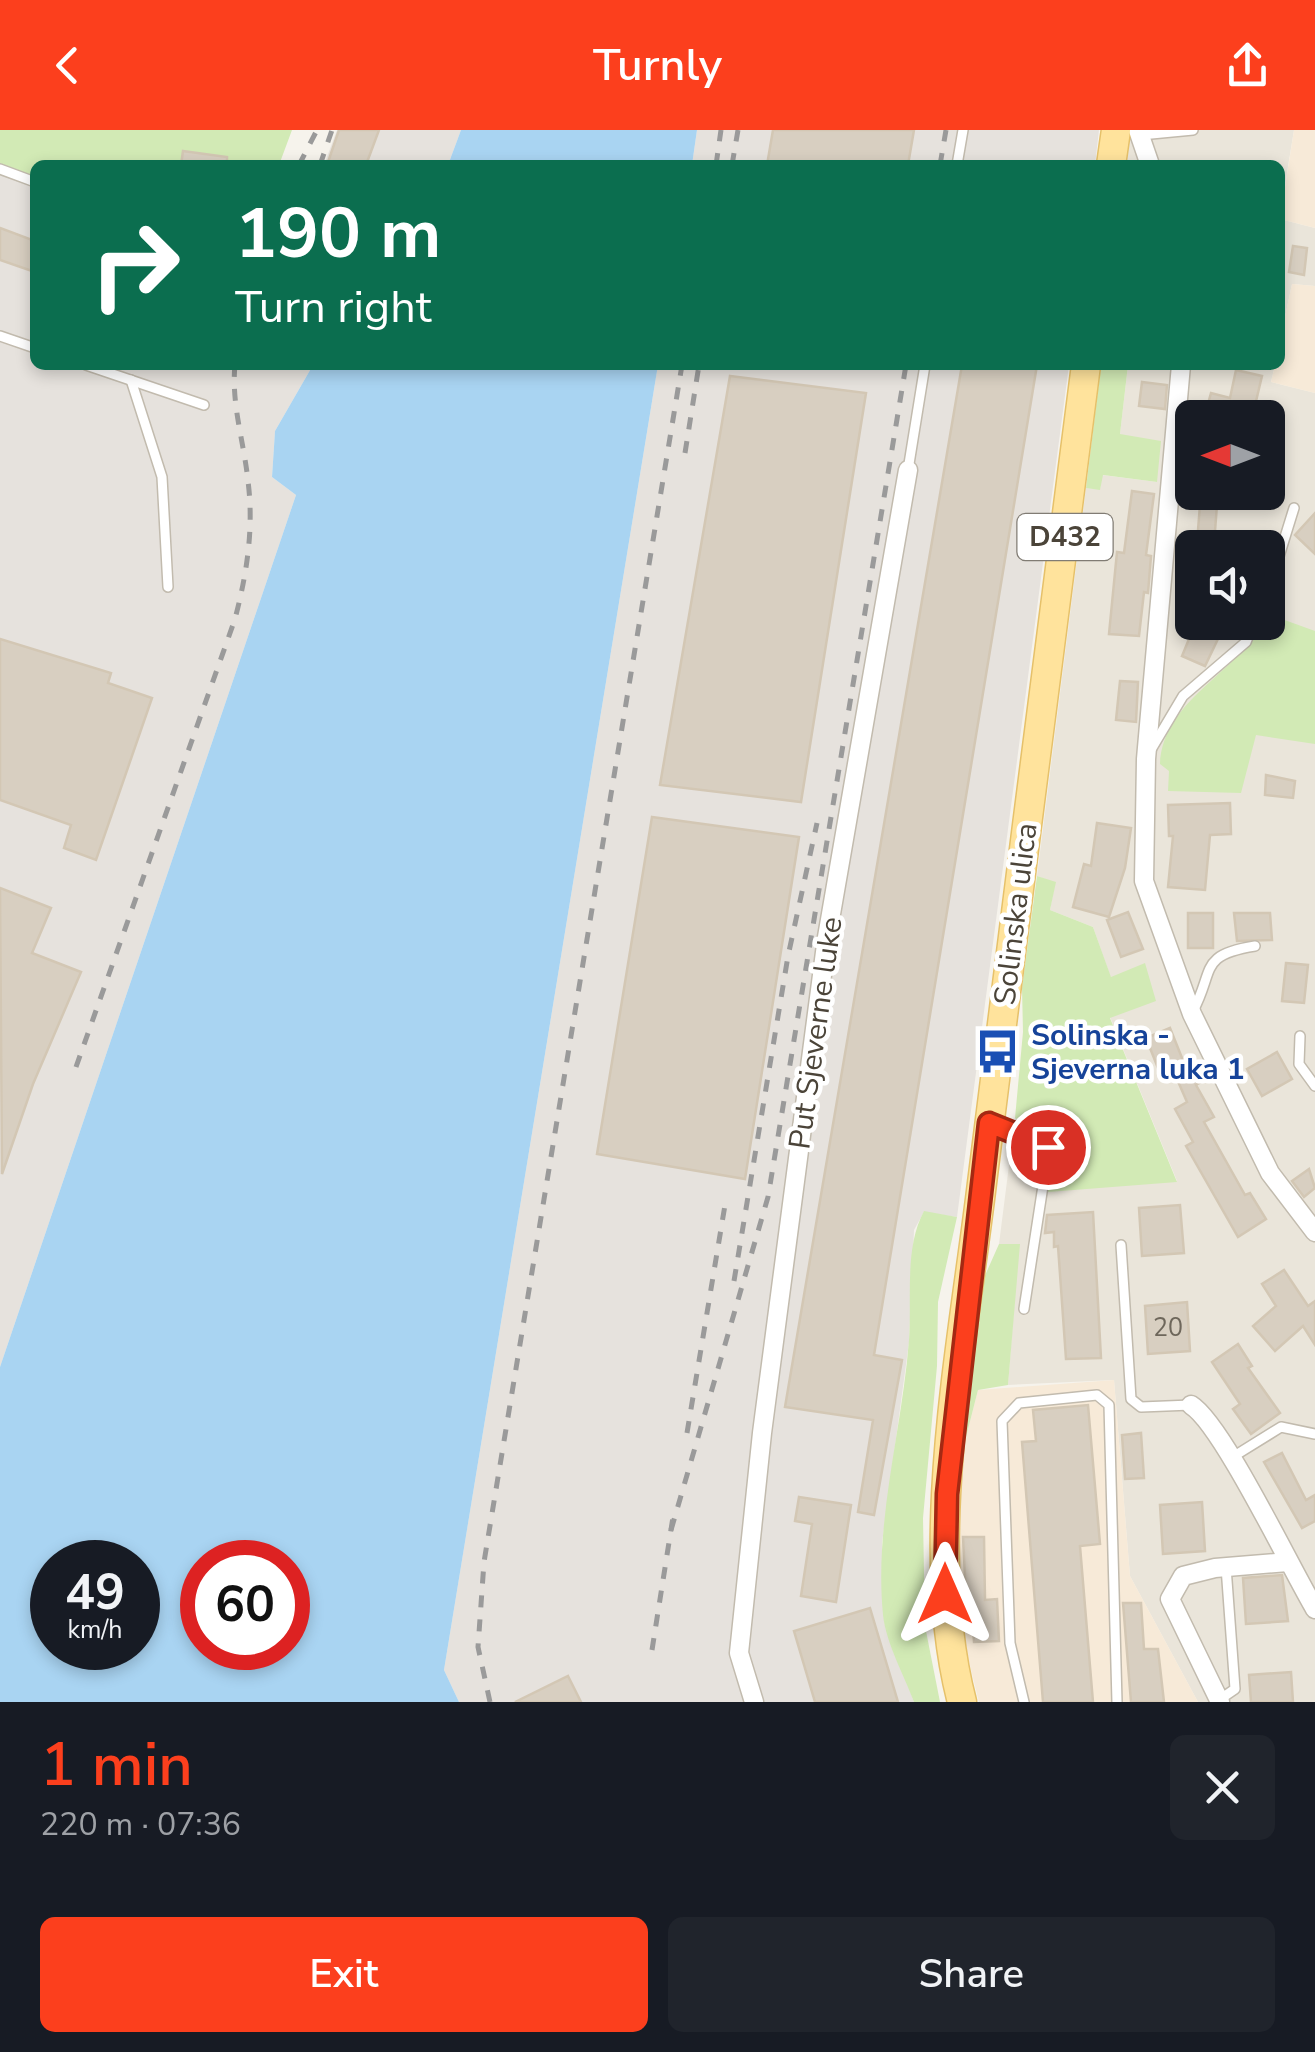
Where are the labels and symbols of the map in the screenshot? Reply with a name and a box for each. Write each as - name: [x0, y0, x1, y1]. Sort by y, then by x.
- north arrow: [1175, 400, 1285, 510]
- road number: D432: [1018, 514, 1112, 560]
- street label: Solinska ulica: [984, 821, 1048, 1007]
- street label: Put Sjeverne luke: [779, 914, 853, 1152]
- place label: Solinska - Sjeverna luka 1: [1031, 1015, 1245, 1090]
- bus stop icon: Solinska - Sjeverna luka 1: [974, 1028, 1022, 1076]
- pin: [1006, 1105, 1091, 1190]
- house number: 20: [1153, 1311, 1183, 1345]
- speed limit sign: 60: [180, 1540, 310, 1670]
- position arrow: [893, 1542, 997, 1646]

